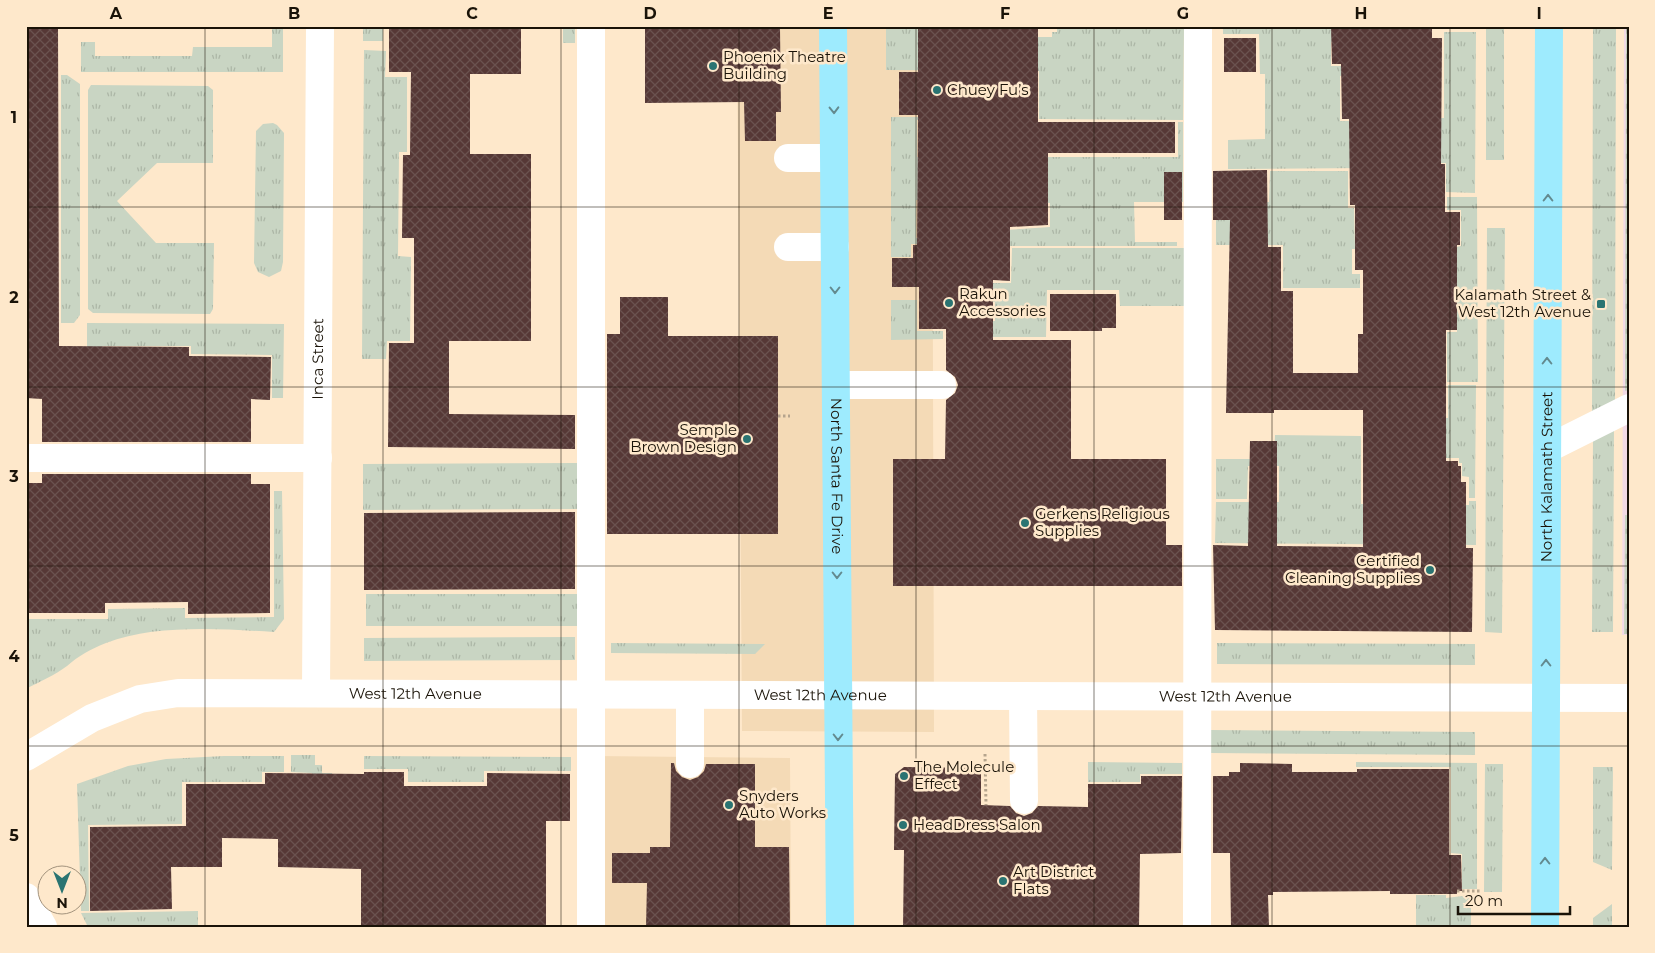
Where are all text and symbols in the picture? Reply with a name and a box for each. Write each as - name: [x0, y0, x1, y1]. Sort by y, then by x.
- text: A: [109, 4, 123, 23]
- text: B: [288, 4, 300, 23]
- text: C: [466, 4, 478, 23]
- text: D: [643, 4, 657, 23]
- text: E: [823, 4, 833, 23]
- text: F: [1000, 4, 1010, 23]
- text: G: [1177, 4, 1189, 23]
- text: H: [1355, 4, 1367, 23]
- text: I: [1536, 4, 1542, 23]
- place label: Phoenix Theatre Building: [723, 47, 846, 83]
- marker: Phoenix Theatre Building: [707, 60, 719, 72]
- place label: Chuey Fu’s: [947, 80, 1028, 99]
- marker: Chuey Fu’s: [931, 84, 943, 96]
- one-way arrow: [829, 106, 839, 114]
- text: 1: [11, 108, 17, 127]
- one-way arrow: [1543, 194, 1553, 202]
- place label: Rakun Accessories: [959, 284, 1046, 320]
- place label: Kalamath Street & West 12th Avenue: [1455, 285, 1591, 321]
- one-way arrow: [830, 286, 840, 294]
- text: 2: [9, 288, 19, 307]
- marker: Rakun Accessories: [943, 297, 955, 309]
- marker: Kalamath Street & West 12th Avenue: [1595, 298, 1607, 310]
- street label: Inca Street: [308, 318, 327, 400]
- one-way arrow: [1542, 356, 1552, 364]
- street label: North Kalamath Street: [1537, 392, 1556, 562]
- street label: North Santa Fe Drive: [827, 398, 847, 554]
- place label: Semple Brown Design: [630, 420, 737, 456]
- marker: Semple Brown Design: [741, 433, 753, 445]
- text: 3: [8, 467, 19, 486]
- place label: Gerkens Religious Supplies: [1035, 504, 1170, 540]
- marker: Gerkens Religious Supplies: [1019, 517, 1031, 529]
- place label: Certified Cleaning Supplies: [1285, 551, 1420, 587]
- marker: Certified Cleaning Supplies: [1424, 564, 1436, 576]
- one-way arrow: [832, 572, 842, 579]
- text: 4: [8, 647, 20, 666]
- one-way arrow: [1541, 659, 1551, 666]
- street label: West 12th Avenue: [349, 684, 482, 703]
- street label: West 12th Avenue: [754, 685, 887, 704]
- street label: West 12th Avenue: [1159, 686, 1292, 706]
- one-way arrow: [833, 734, 844, 742]
- place label: The Molecule Effect: [914, 757, 1014, 793]
- marker: The Molecule Effect: [898, 770, 910, 782]
- place label: Snyders Auto Works: [739, 786, 826, 822]
- marker: Snyders Auto Works: [723, 799, 735, 811]
- place label: HeadDress Salon: [913, 815, 1041, 834]
- marker: HeadDress Salon: [897, 819, 909, 831]
- text: 5: [9, 826, 19, 845]
- one-way arrow: [1540, 856, 1550, 864]
- place label: Art District Flats: [1013, 862, 1094, 898]
- north arrow: [38, 866, 88, 916]
- marker: Art District Flats: [997, 875, 1009, 887]
- scale bar: [1458, 883, 1570, 915]
- text: 20 m: [1465, 891, 1503, 910]
- text: N: [56, 894, 68, 912]

